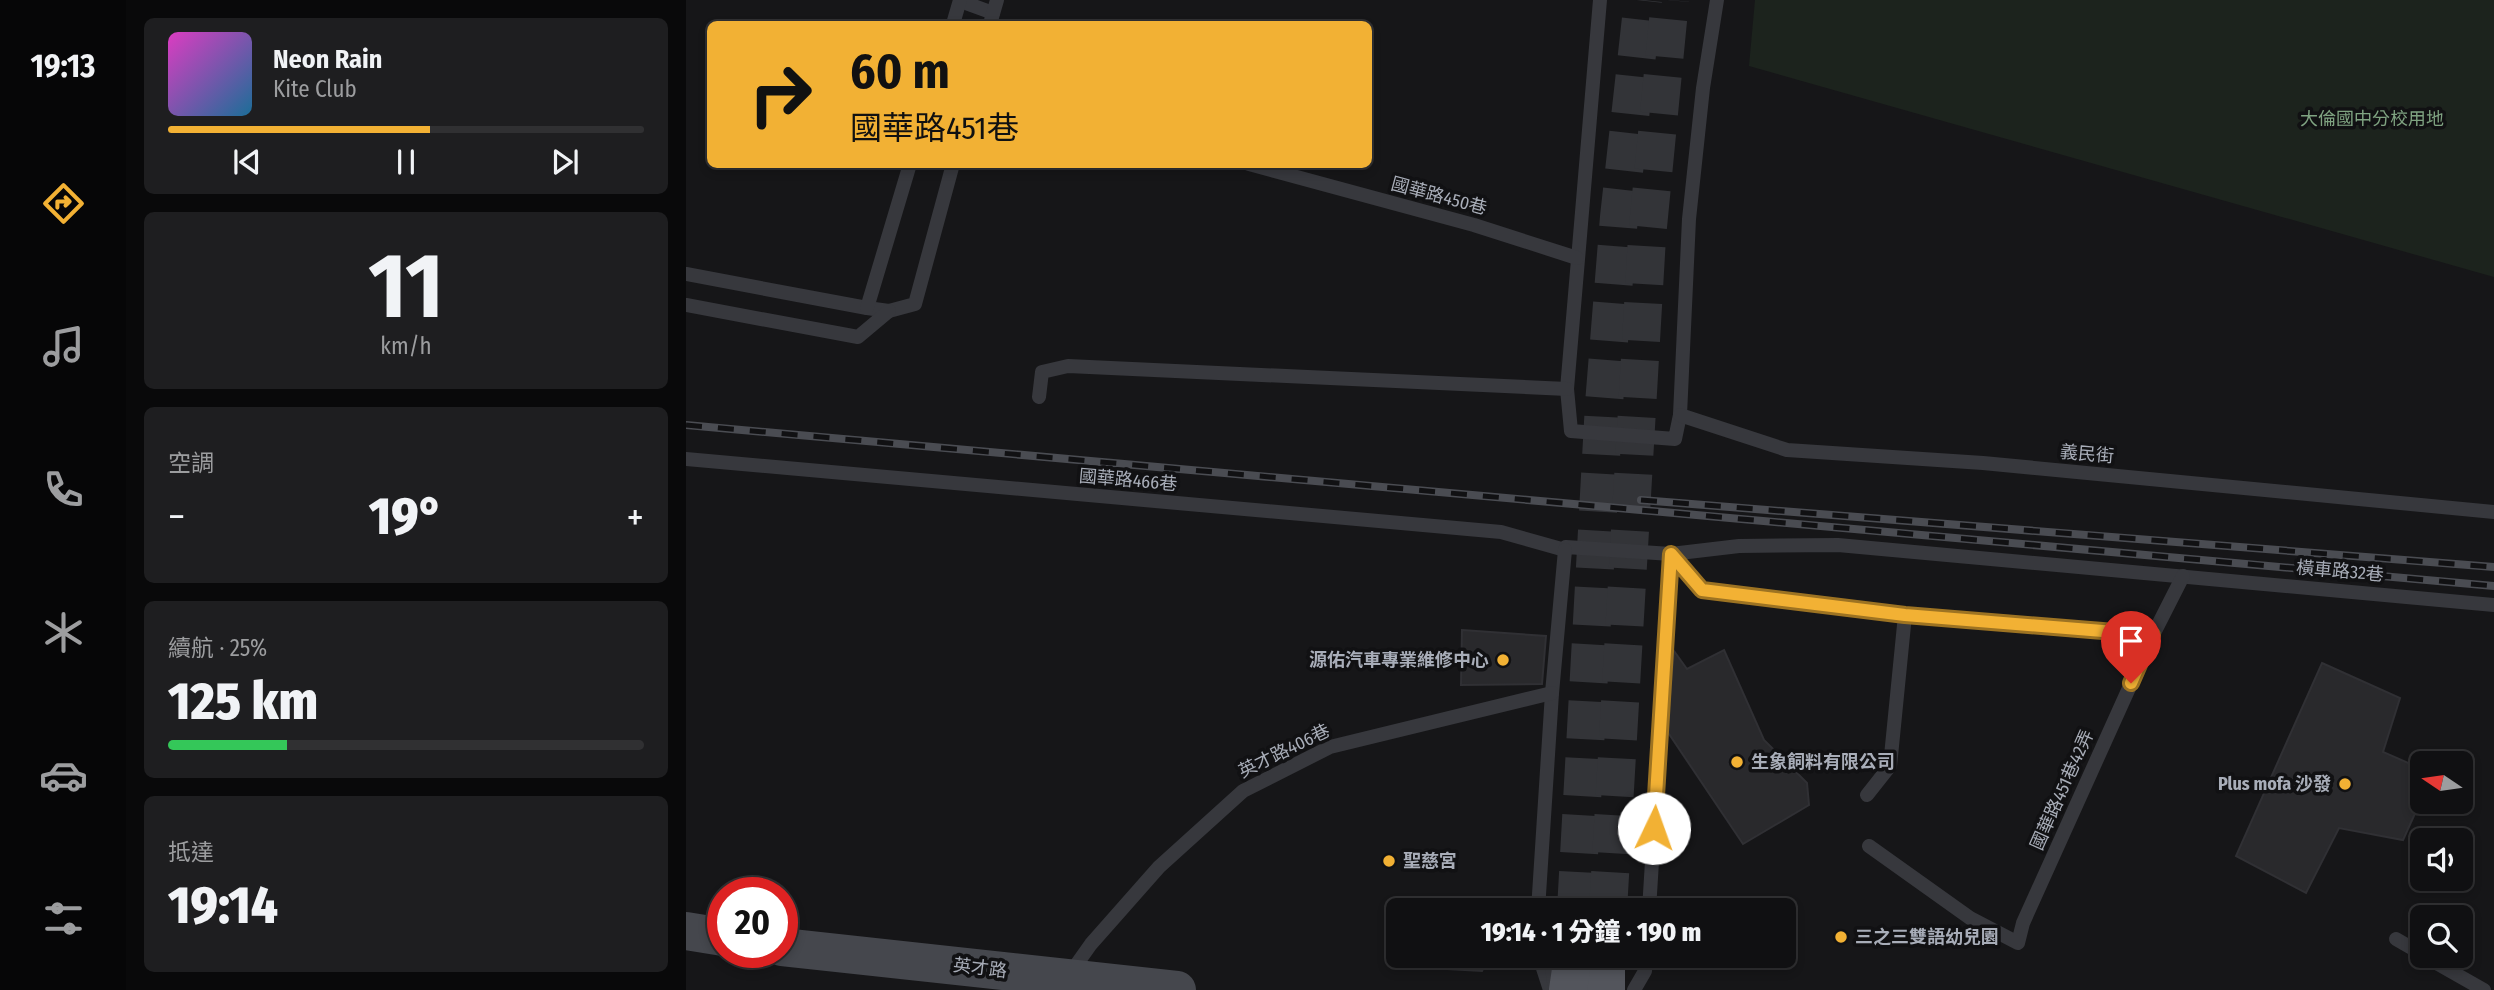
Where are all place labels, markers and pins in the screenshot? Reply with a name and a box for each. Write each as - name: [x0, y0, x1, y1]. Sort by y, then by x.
- pin: [2101, 611, 2161, 683]
- place label: 源佑汽車專業維修中心: [1309, 649, 1489, 671]
- marker: 源佑汽車專業維修中心: [1495, 652, 1511, 668]
- place label: 生象飼料有限公司: [1751, 751, 1895, 773]
- marker: 生象飼料有限公司: [1729, 754, 1745, 770]
- place label: Plus mofa 沙發: [2218, 773, 2331, 795]
- marker: Plus mofa 沙發: [2337, 776, 2353, 792]
- place label: 聖慈宮: [1403, 850, 1457, 872]
- marker: 聖慈宮: [1381, 853, 1397, 869]
- place label: 三之三雙語幼兒園: [1855, 926, 1999, 948]
- marker: 三之三雙語幼兒園: [1833, 929, 1849, 945]

